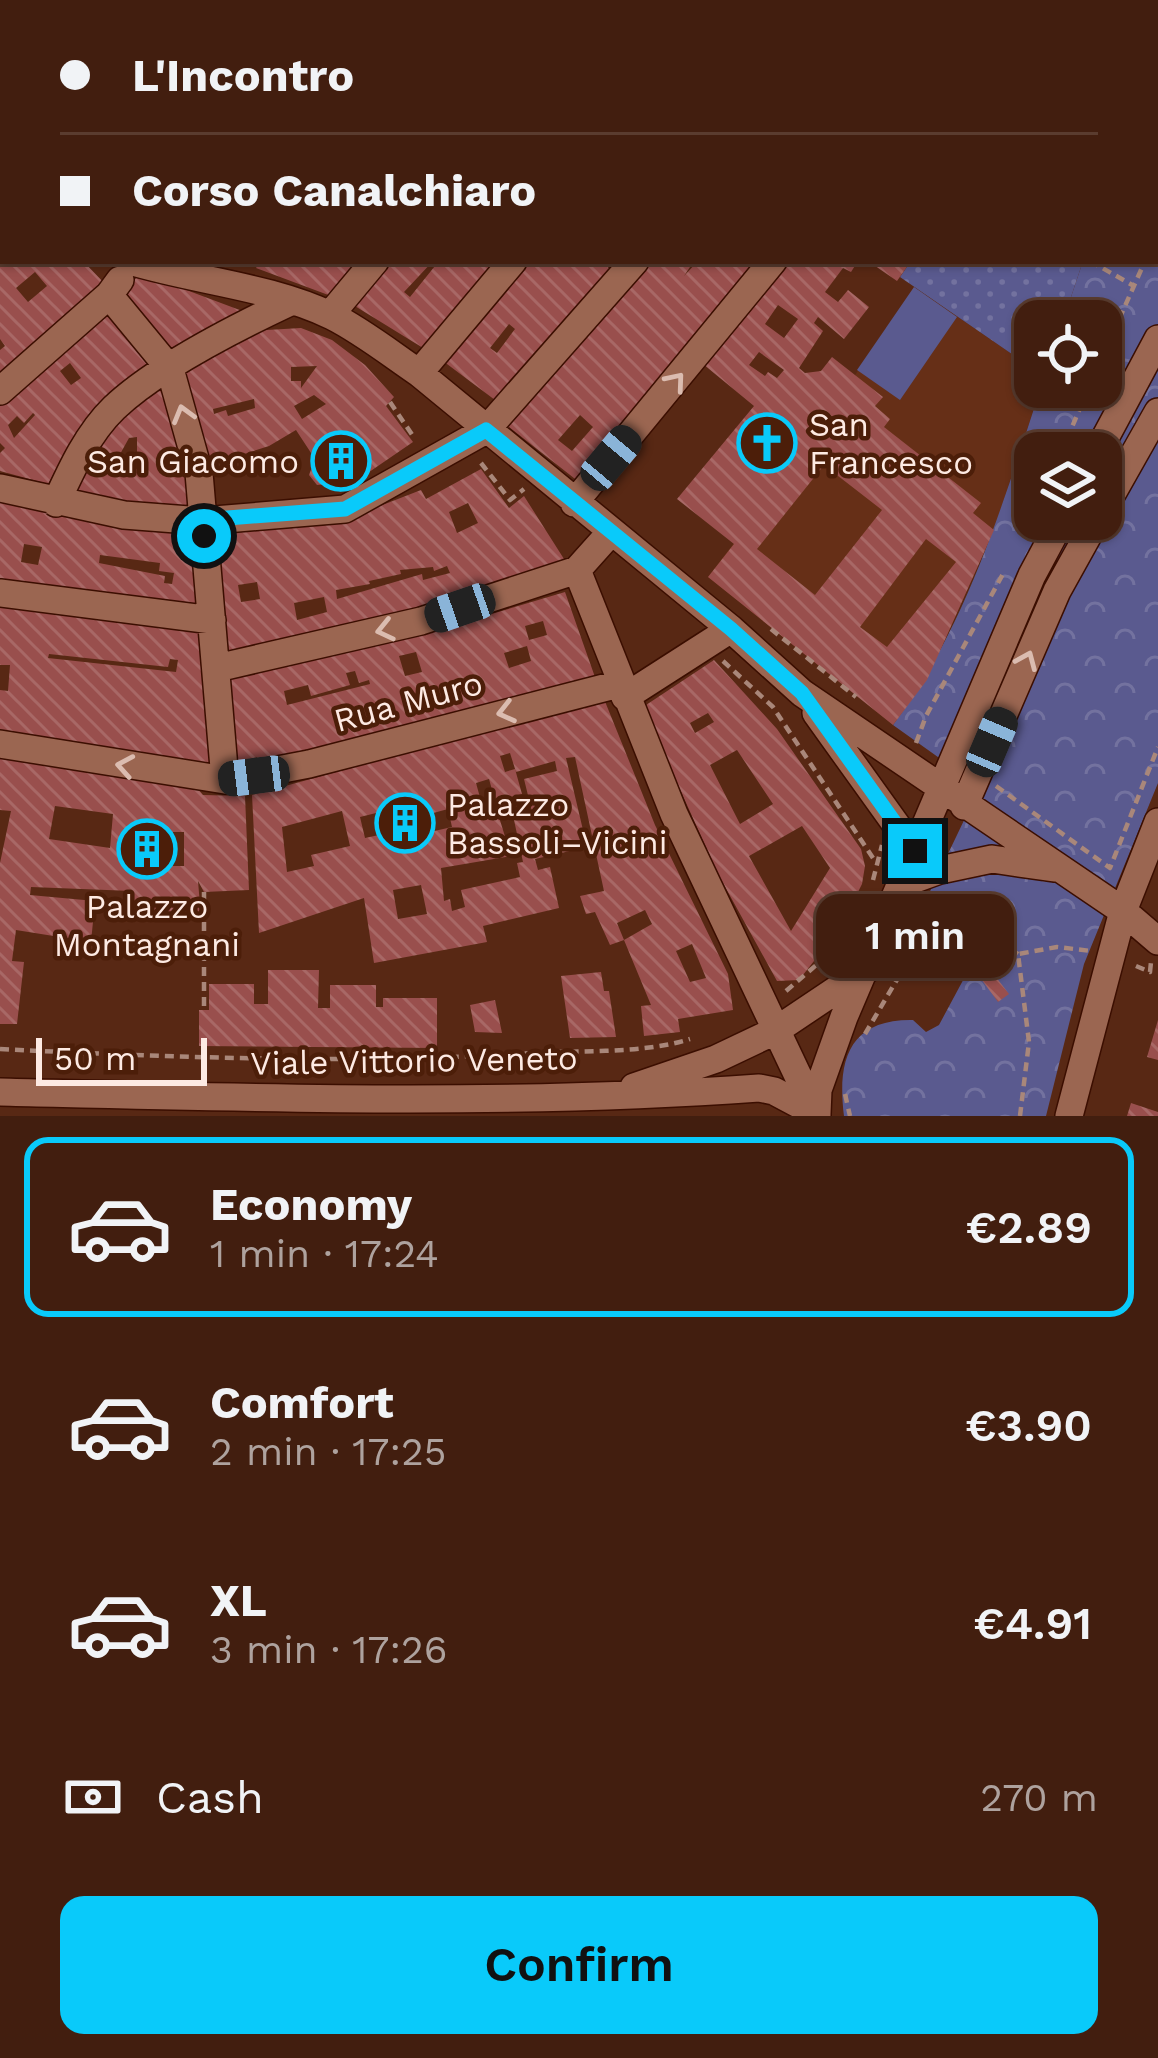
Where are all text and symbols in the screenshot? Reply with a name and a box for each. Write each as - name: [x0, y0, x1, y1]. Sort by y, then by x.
- text: L'Incontro: [132, 49, 354, 102]
- text: Corso Canalchiaro: [132, 164, 536, 217]
- map controls: [1014, 300, 1122, 540]
- button: locate: [1014, 300, 1122, 408]
- one-way arrow: [661, 373, 683, 395]
- one-way arrow: [172, 404, 197, 425]
- place label: San Francesco: [809, 405, 973, 482]
- church icon: San Francesco: [736, 412, 798, 474]
- car: [574, 419, 648, 497]
- building icon: San Giacomo: [310, 430, 372, 492]
- button: layers: [1014, 432, 1122, 540]
- place label: San Giacomo: [87, 442, 299, 481]
- route start: [177, 509, 231, 563]
- car: [420, 579, 500, 637]
- one-way arrow: [376, 616, 396, 641]
- one-way arrow: [1013, 650, 1037, 672]
- street label: Rua Muro: [330, 663, 487, 740]
- one-way arrow: [496, 698, 516, 723]
- car: [961, 702, 1023, 782]
- one-way arrow: [116, 754, 136, 779]
- car: [216, 754, 292, 798]
- place label: Palazzo Bassoli–Vicini: [447, 785, 667, 862]
- building icon: Palazzo Bassoli–Vicini: [374, 792, 436, 854]
- building icon: Palazzo Montagnani: [116, 818, 178, 880]
- route end: [888, 824, 942, 878]
- place label: Palazzo Montagnani: [54, 887, 240, 964]
- callout: 1 min: [816, 893, 1014, 977]
- text: 1 min: [865, 913, 965, 958]
- scale bar: [36, 1032, 207, 1085]
- street label: Viale Vittorio Veneto: [250, 1038, 578, 1083]
- text: 50 m: [54, 1039, 136, 1078]
- icon: car: [66, 1173, 174, 1281]
- text: Economy: [210, 1178, 412, 1231]
- text: €2.89: [965, 1201, 1092, 1254]
- text: 1 min · 17:24: [210, 1231, 439, 1276]
- icon: car: [66, 1371, 174, 1479]
- text: Comfort: [210, 1376, 394, 1429]
- text: €3.90: [965, 1399, 1092, 1452]
- text: 2 min · 17:25: [210, 1429, 446, 1474]
- icon: car: [66, 1569, 174, 1677]
- text: XL: [210, 1574, 267, 1627]
- text: €4.91: [973, 1597, 1092, 1650]
- text: 3 min · 17:26: [210, 1627, 447, 1672]
- icon: cash: [60, 1764, 126, 1830]
- text: Cash: [156, 1771, 264, 1824]
- text: 270 m: [980, 1775, 1098, 1820]
- button: Confirm: [60, 1896, 1098, 2034]

